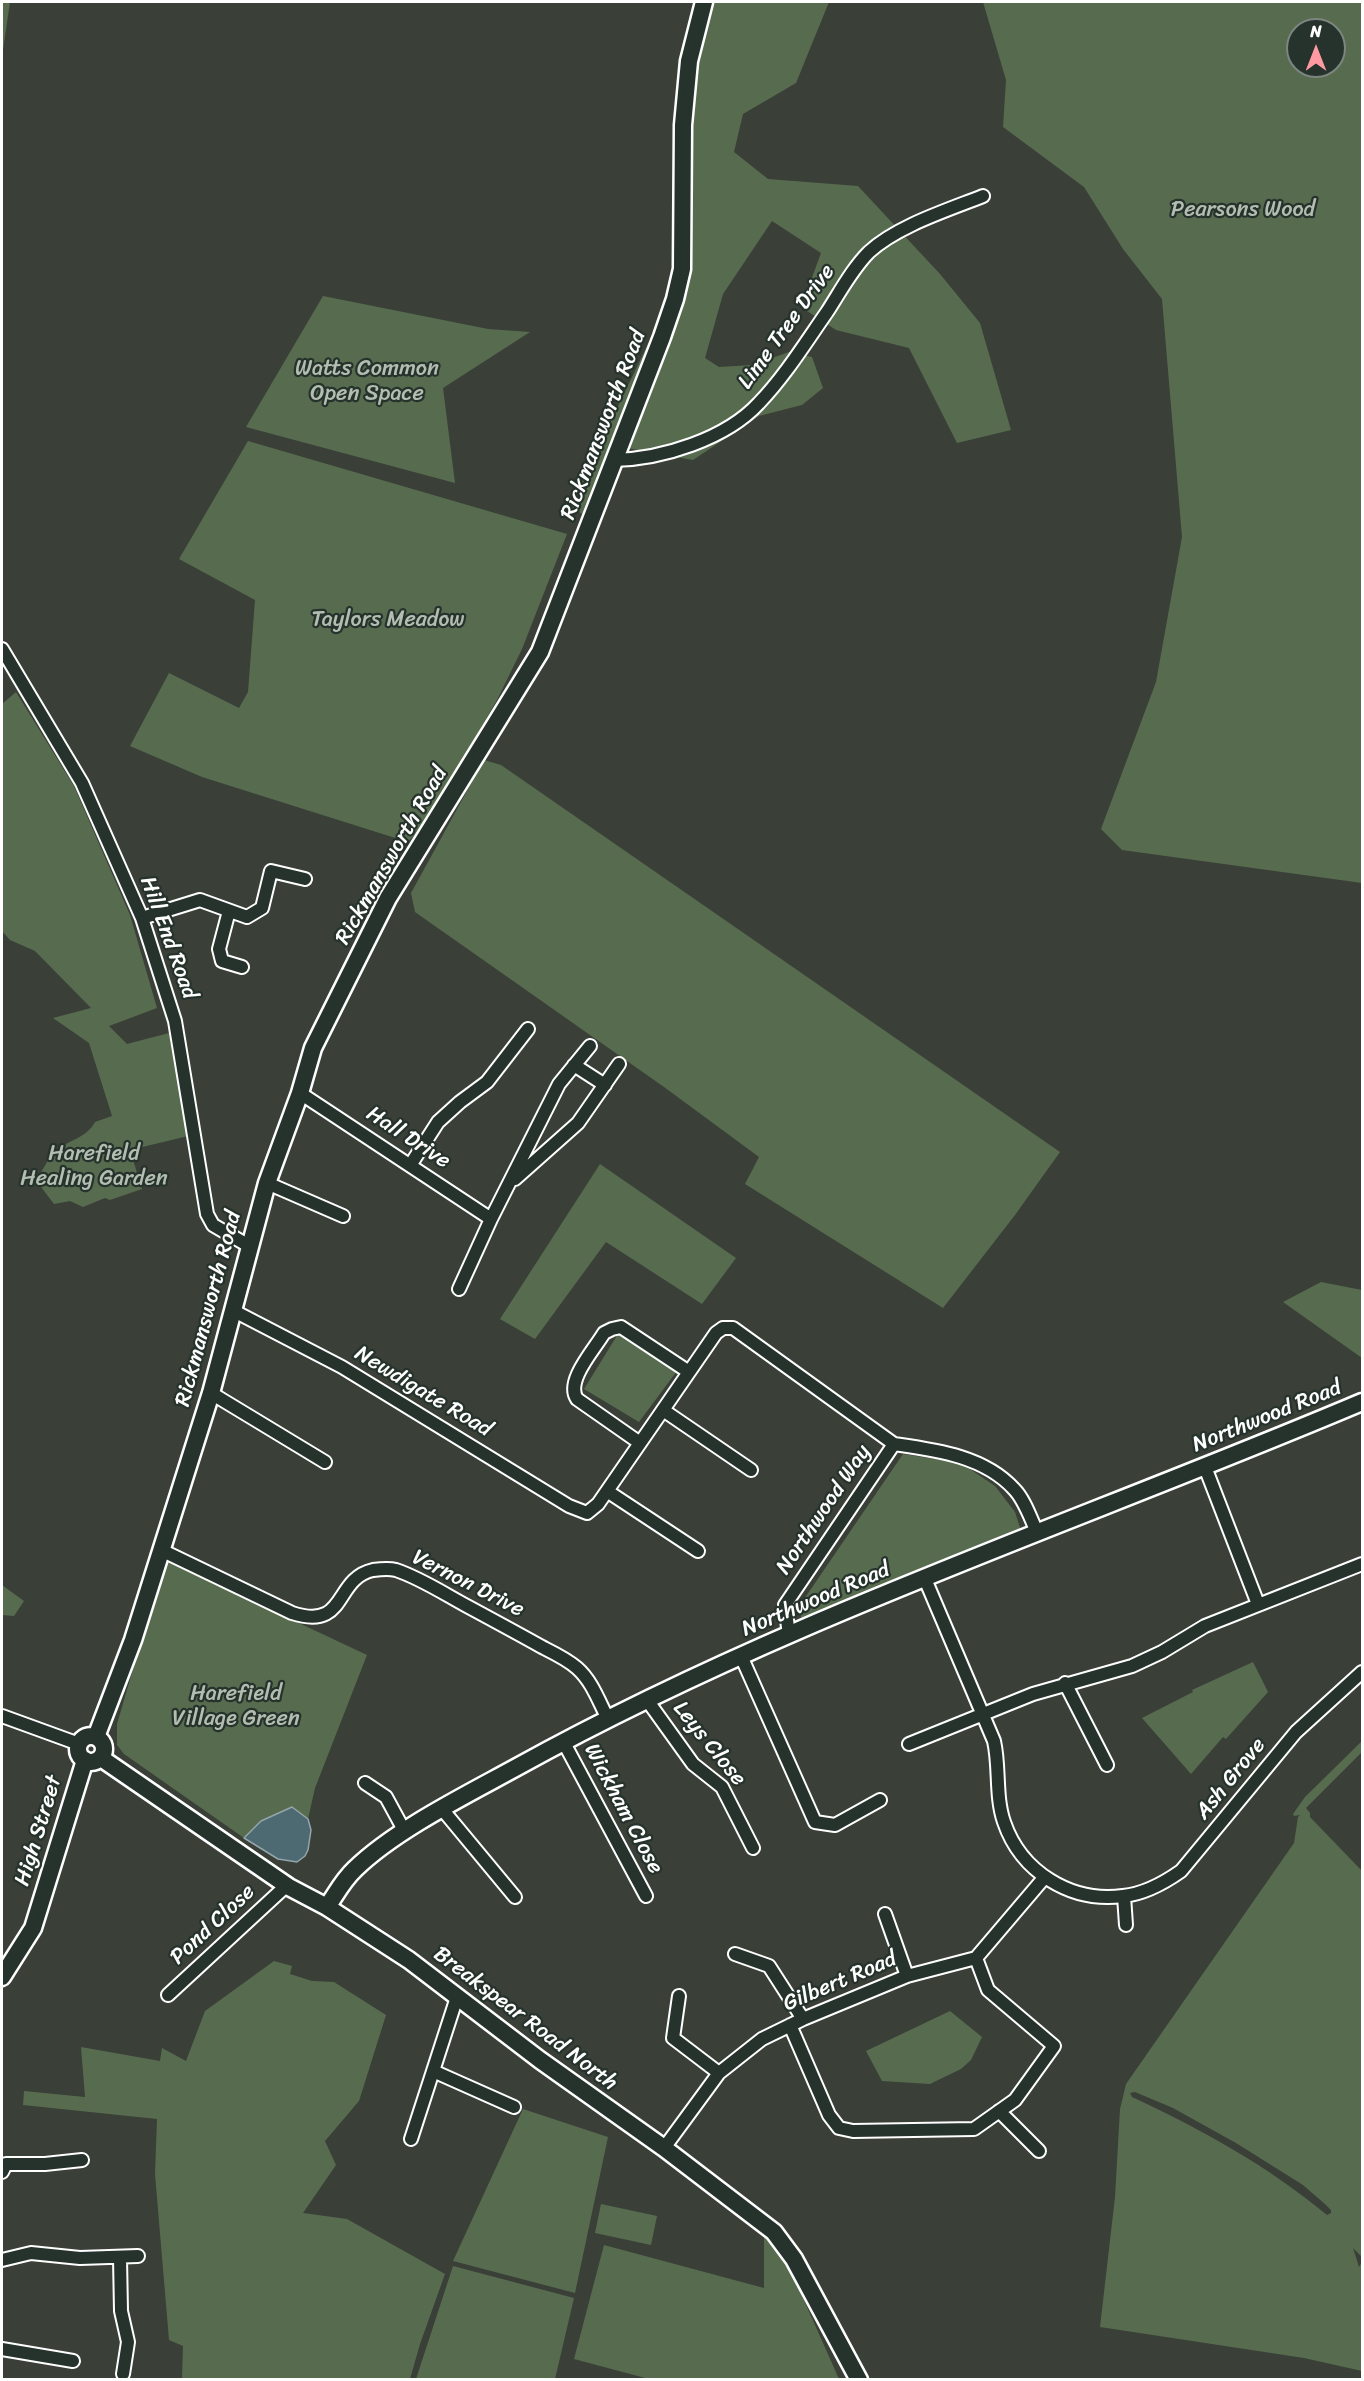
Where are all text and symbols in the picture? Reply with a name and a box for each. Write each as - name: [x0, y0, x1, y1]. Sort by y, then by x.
- text: N: [1310, 17, 1322, 46]
- north arrow: [1286, 18, 1346, 78]
- park label: Pearsons Wood: [1171, 197, 1315, 223]
- street label: Lime Tree Drive: [733, 260, 841, 394]
- street label: Rickmansworth Road: [556, 326, 652, 524]
- park label: Watts Common Open Space: [295, 356, 439, 408]
- park label: Taylors Meadow: [311, 607, 465, 633]
- street label: Rickmansworth Road: [330, 762, 454, 950]
- street label: Hill End Road: [134, 873, 202, 1003]
- street label: Hall Drive: [361, 1101, 455, 1175]
- park label: Harefield Healing Garden: [20, 1141, 168, 1192]
- street label: Rickmansworth Road: [170, 1208, 248, 1410]
- street label: Newdigate Road: [350, 1341, 496, 1443]
- street label: Northwood Road: [1189, 1375, 1345, 1459]
- street label: Northwood Way: [771, 1440, 877, 1580]
- street label: Vernon Drive: [408, 1545, 528, 1623]
- street label: Northwood Road: [738, 1557, 894, 1643]
- park label: Harefield Village Green: [172, 1681, 300, 1732]
- street label: Leys Close: [667, 1696, 751, 1792]
- street label: Ash Grove: [1190, 1733, 1272, 1825]
- street label: Wickham Close: [578, 1739, 668, 1879]
- street label: High Street: [10, 1773, 68, 1889]
- street label: Pond Close: [165, 1879, 261, 1971]
- street label: Breakspear Road North: [428, 1941, 622, 2097]
- street label: Gilbert Road: [779, 1946, 901, 2018]

